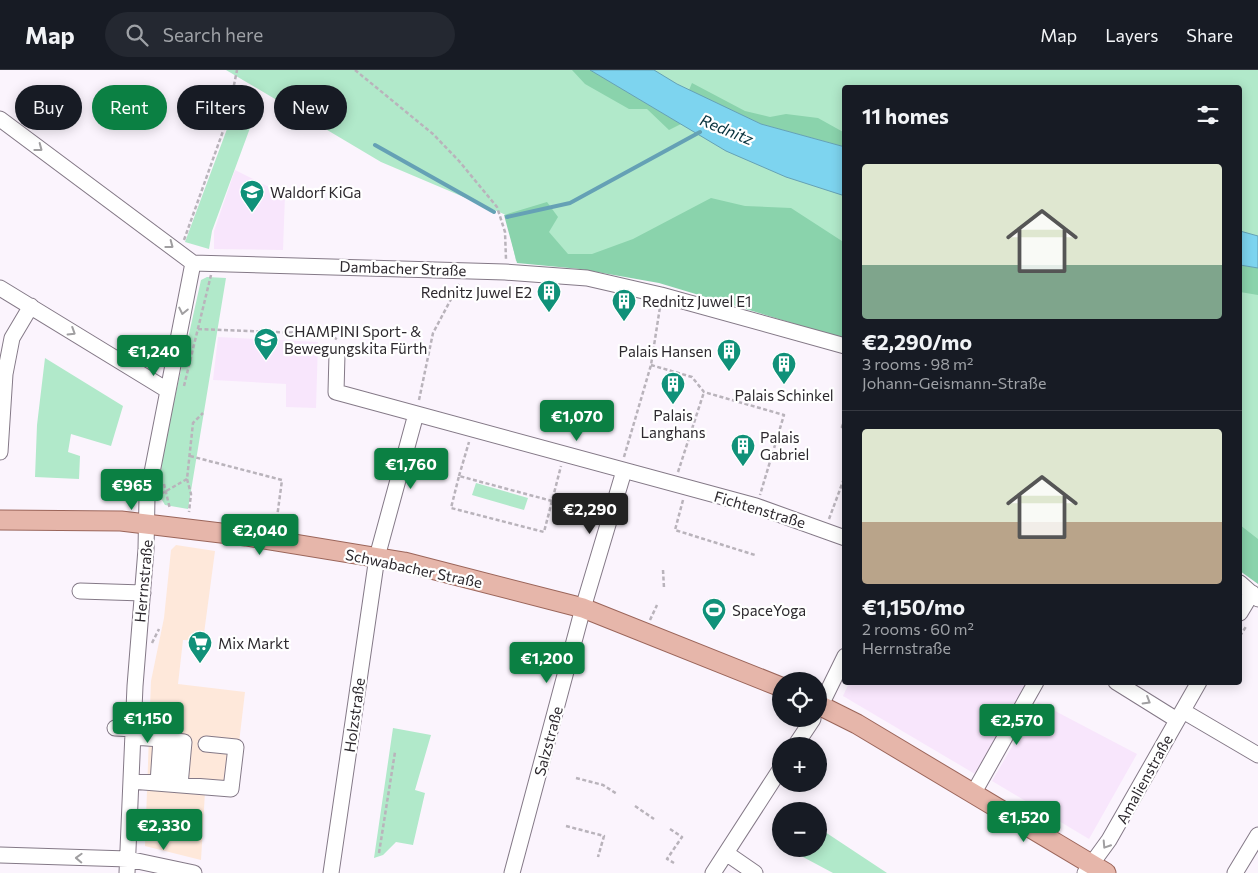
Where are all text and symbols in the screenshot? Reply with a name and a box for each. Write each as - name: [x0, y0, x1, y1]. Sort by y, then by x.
- search box: [105, 12, 455, 57]
- text: Map: [25, 20, 75, 49]
- icon: search: [123, 21, 151, 49]
- text: Search here: [163, 23, 263, 46]
- text: Map: [1040, 24, 1077, 46]
- text: Layers: [1105, 24, 1158, 46]
- text: Share: [1186, 24, 1233, 46]
- chip: Buy: [15, 85, 82, 130]
- chip: Rent: [92, 85, 167, 130]
- chip: Filters: [177, 85, 264, 130]
- chip: New: [274, 85, 347, 130]
- icon: filters: [1194, 101, 1222, 129]
- text: 11 homes: [862, 103, 949, 128]
- water label: Rednitz: [698, 110, 756, 148]
- one-way arrow: [33, 142, 43, 151]
- school or university icon: Waldorf KiGa: [239, 179, 265, 213]
- place label: Waldorf KiGa: [270, 183, 361, 201]
- icon: home: [997, 196, 1087, 286]
- one-way arrow: [164, 239, 174, 248]
- street label: Dambacher Straße: [339, 257, 467, 279]
- building icon: Rednitz Juwel E2: [536, 279, 562, 313]
- place label: Rednitz Juwel E2: [421, 283, 532, 301]
- building icon: Rednitz Juwel E1: [611, 288, 637, 322]
- place label: Rednitz Juwel E1: [642, 292, 751, 310]
- one-way arrow: [178, 306, 189, 315]
- place label: CHAMPINI Sport- & Bewegungskita Fürth: [284, 322, 427, 357]
- one-way arrow: [66, 325, 75, 335]
- school or university icon: CHAMPINI Sport- & Bewegungskita Fürth: [253, 327, 279, 361]
- text: €2,290/mo: [862, 329, 972, 354]
- pin: €1,240: [113, 334, 195, 377]
- building icon: Palais Hansen: [716, 338, 742, 372]
- text: €1,240: [128, 341, 180, 360]
- place label: Palais Hansen: [619, 342, 712, 360]
- building icon: Palais Schinkel: [771, 351, 797, 385]
- text: 3 rooms · 98 m²: [862, 354, 973, 373]
- building icon: Palais Langhans: [660, 371, 686, 405]
- text: Johann-Geismann-Straße: [862, 373, 1046, 392]
- place label: Palais Schinkel: [734, 386, 834, 404]
- pin: €1,070: [536, 400, 618, 442]
- text: €1,070: [551, 406, 603, 425]
- place label: Palais Langhans: [640, 406, 706, 441]
- place label: Palais Gabriel: [760, 428, 809, 463]
- building icon: Palais Gabriel: [730, 433, 756, 467]
- pin: €1,760: [370, 448, 452, 490]
- text: €1,760: [385, 454, 437, 473]
- icon: home: [997, 462, 1087, 552]
- pin: €965: [102, 468, 162, 511]
- text: €965: [112, 475, 152, 494]
- street label: Fichtenstraße: [712, 487, 808, 531]
- pin: €2,290: [549, 492, 631, 535]
- text: €2,290: [563, 499, 617, 518]
- pin: €2,040: [219, 514, 301, 556]
- text: €2,040: [232, 520, 288, 539]
- street label: Herrnstraße: [130, 539, 156, 623]
- street label: Schwabacher Straße: [344, 545, 484, 591]
- text: €1,150/mo: [862, 594, 965, 619]
- sports icon: SpaceYoga: [701, 597, 727, 631]
- place label: SpaceYoga: [732, 601, 806, 619]
- text: 2 rooms · 60 m²: [862, 619, 974, 638]
- supermarket icon: Mix Markt: [187, 630, 213, 664]
- place label: Mix Markt: [218, 634, 289, 652]
- text: Herrnstraße: [862, 638, 951, 657]
- pin: €1,200: [506, 642, 588, 684]
- text: €1,200: [521, 648, 573, 667]
- map controls: [772, 672, 827, 857]
- button: locate: [772, 672, 827, 727]
- street label: Holzstraße: [340, 676, 368, 753]
- one-way arrow: [1141, 695, 1150, 705]
- pin: €1,150: [107, 702, 189, 744]
- street label: Salzstraße: [530, 704, 566, 778]
- pin: €2,570: [976, 704, 1058, 746]
- text: €1,150: [124, 708, 172, 727]
- text: €2,570: [990, 710, 1044, 729]
- street label: Amalienstraße: [1112, 731, 1176, 827]
- button: +: [772, 737, 827, 792]
- pin: €1,520: [983, 800, 1065, 843]
- button: −: [772, 802, 827, 857]
- text: €1,520: [998, 807, 1050, 826]
- pin: €2,330: [123, 808, 205, 851]
- text: €2,330: [137, 815, 191, 834]
- one-way arrow: [1103, 839, 1112, 849]
- one-way arrow: [75, 853, 82, 863]

